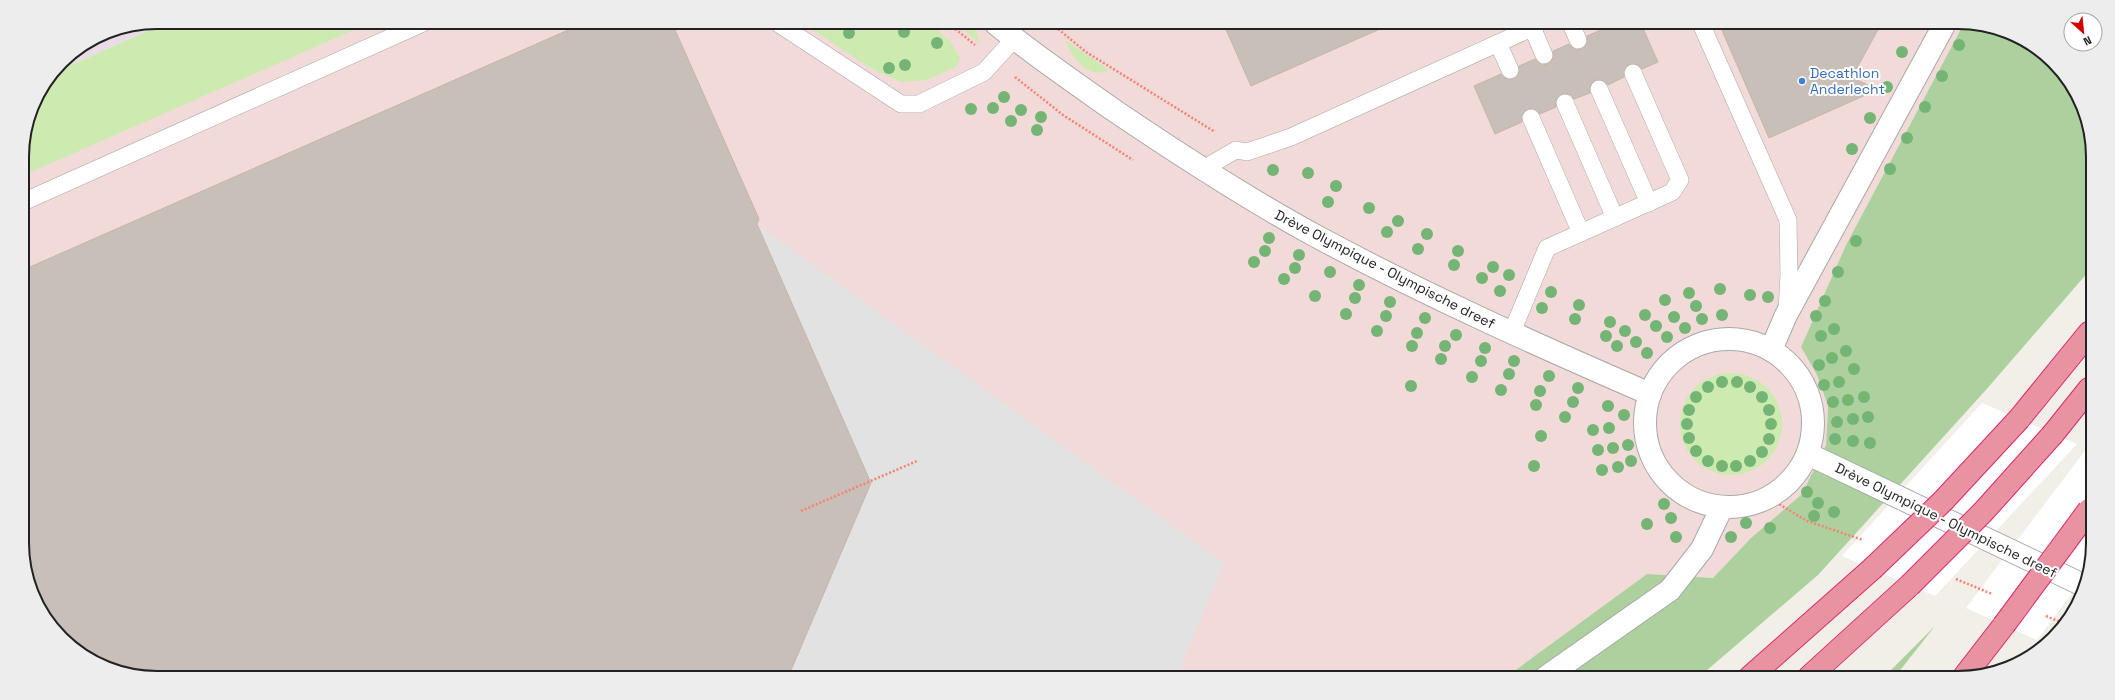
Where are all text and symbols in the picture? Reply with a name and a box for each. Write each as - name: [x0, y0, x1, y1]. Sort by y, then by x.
- north arrow: [2063, 12, 2103, 52]
- text: N: [2081, 33, 2094, 49]
- place label: Decathlon Anderlecht: [1810, 64, 1885, 98]
- marker: Decathlon Anderlecht: [1797, 76, 1807, 86]
- street label: Drève Olympique - Olympische dreef: [1272, 205, 1498, 333]
- street label: Drève Olympique - Olympische dreef: [1832, 458, 2060, 582]

